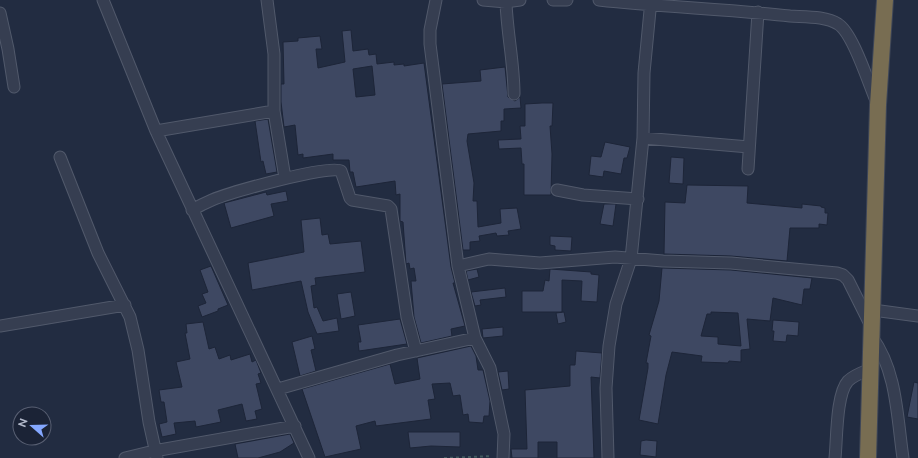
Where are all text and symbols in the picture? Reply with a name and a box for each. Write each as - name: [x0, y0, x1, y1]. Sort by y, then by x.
- north arrow: [12, 406, 52, 446]
- text: N: [16, 417, 31, 429]

